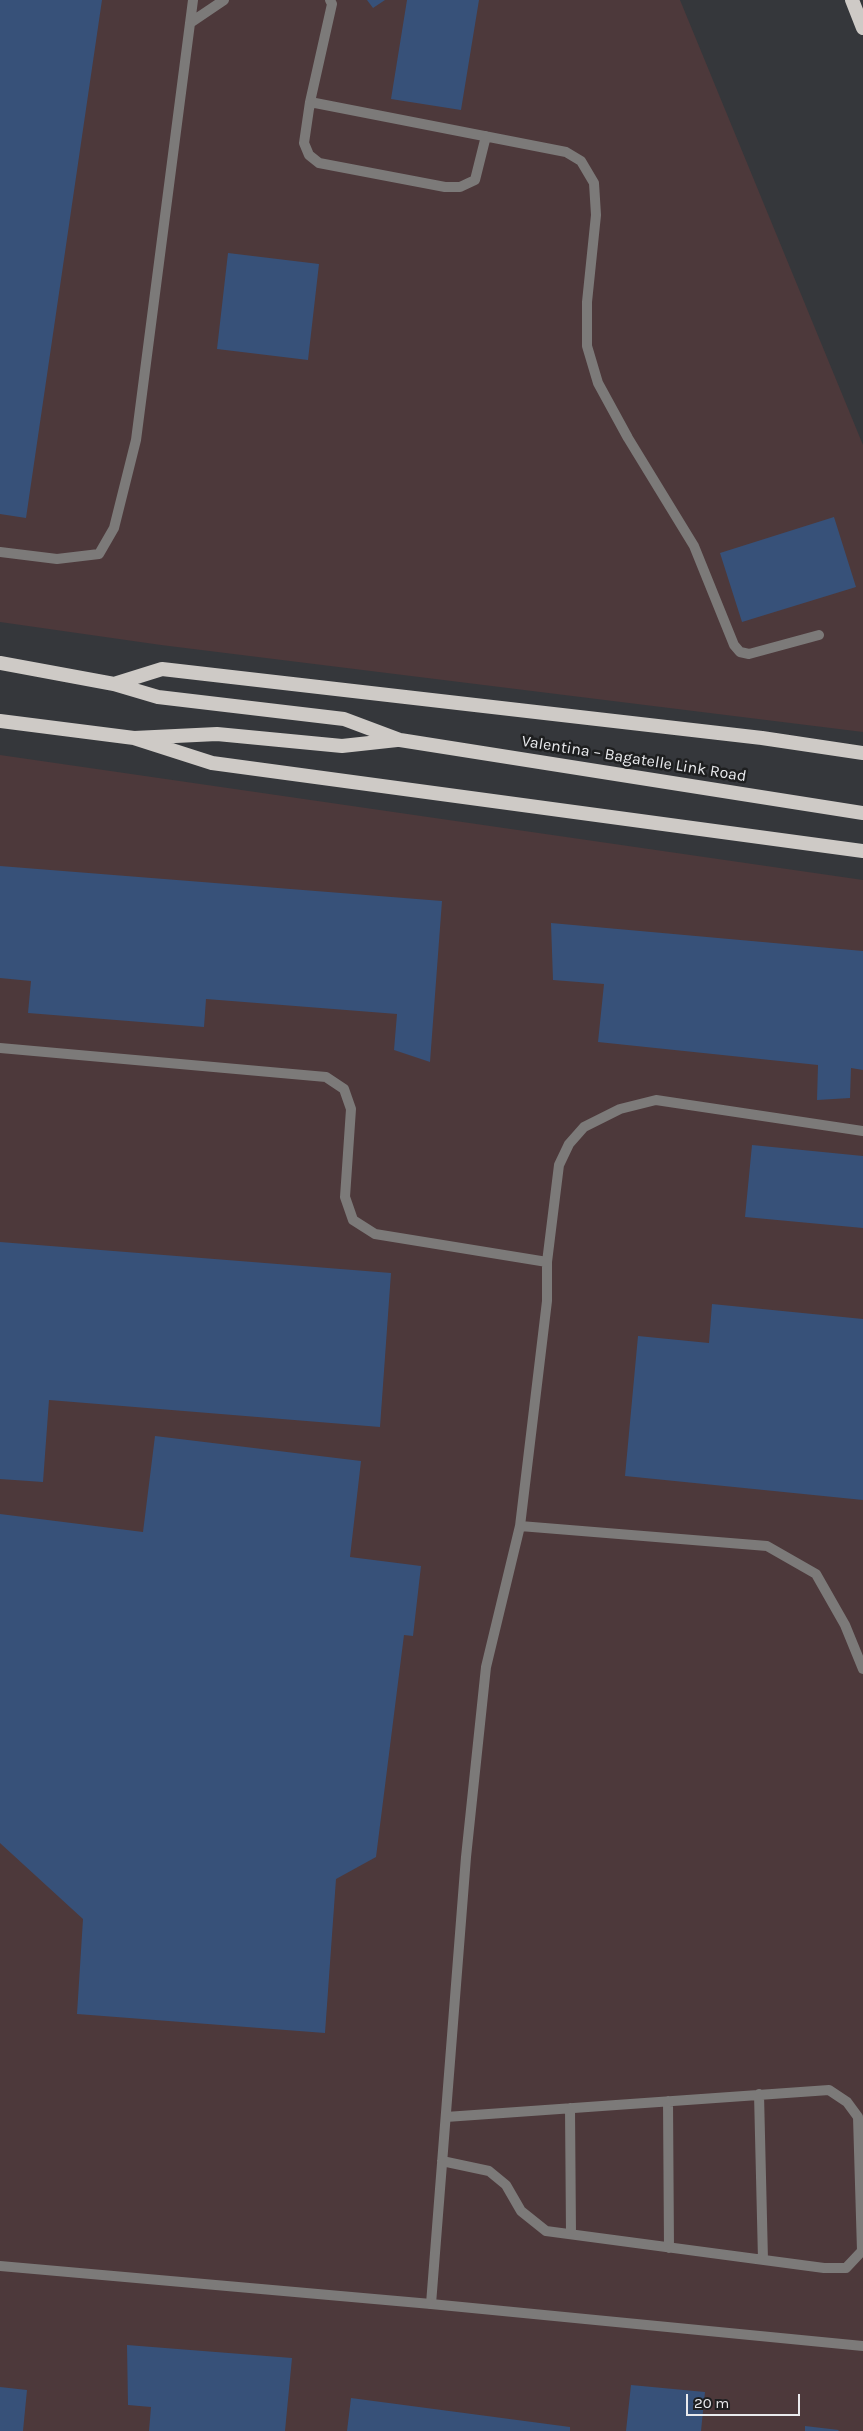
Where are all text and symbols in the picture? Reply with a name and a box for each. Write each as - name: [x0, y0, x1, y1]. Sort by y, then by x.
- street label: Valentina – Bagatelle Link Road: [520, 732, 748, 786]
- scale bar: [688, 2384, 802, 2416]
- text: 20 m: [694, 2394, 729, 2412]

